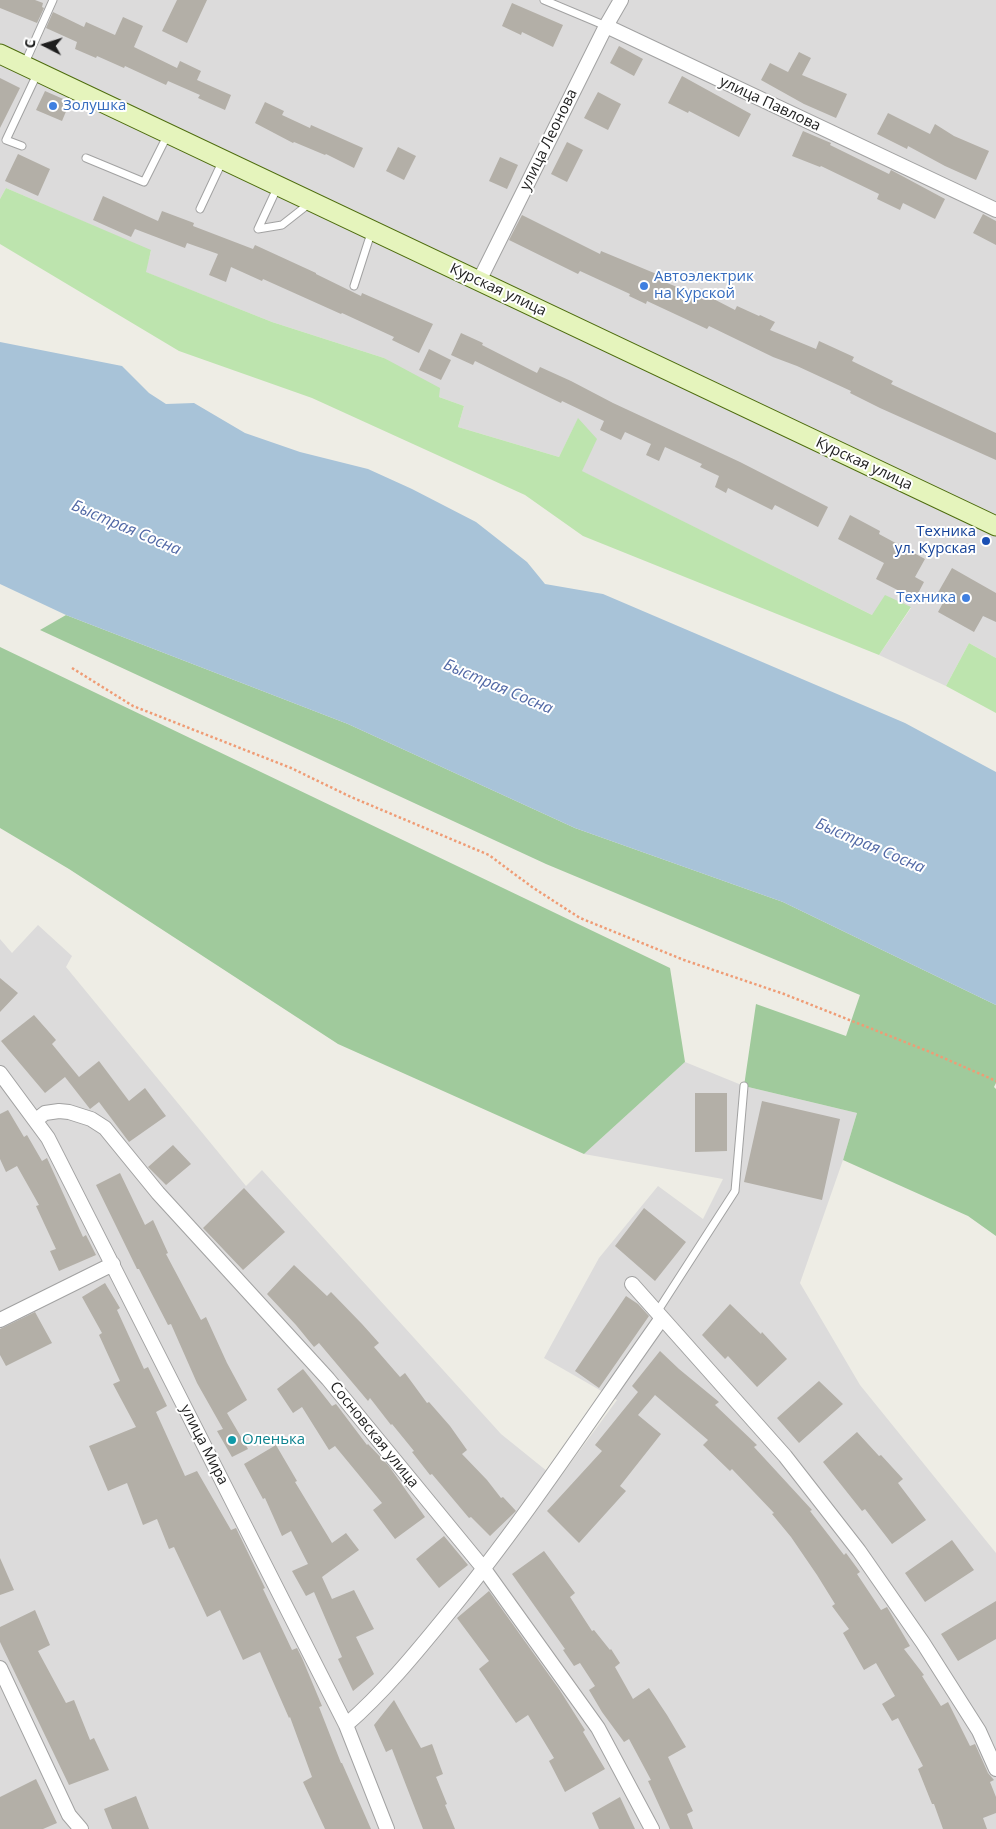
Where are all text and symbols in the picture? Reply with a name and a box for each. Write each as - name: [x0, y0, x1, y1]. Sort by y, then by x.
- north arrow: [20, 20, 70, 70]
- text: С: [20, 38, 39, 49]
- street label: улица Павлова: [716, 73, 824, 135]
- street label: улица Леонова: [517, 86, 581, 194]
- place label: Золушка: [63, 97, 126, 115]
- marker: Золушка: [47, 100, 59, 112]
- street label: Курская улица: [447, 260, 549, 320]
- place label: Автоэлектрик на Курской: [654, 268, 754, 303]
- marker: Автоэлектрик на Курской: [638, 280, 650, 292]
- street label: Курская улица: [813, 434, 915, 494]
- water label: Быстрая Сосна: [68, 496, 184, 560]
- place label: Техника ул. Курская: [895, 523, 976, 558]
- marker: Техника ул. Курская: [980, 535, 992, 547]
- place label: Техника: [896, 589, 956, 607]
- marker: Техника: [960, 592, 972, 604]
- water label: Быстрая Сосна: [440, 655, 556, 719]
- water label: Быстрая Сосна: [812, 814, 928, 878]
- street label: Сосновская улица: [326, 1378, 422, 1492]
- street label: улица Мира: [176, 1402, 232, 1488]
- place label: Оленька: [242, 1431, 305, 1449]
- marker: Оленька: [226, 1434, 238, 1446]

